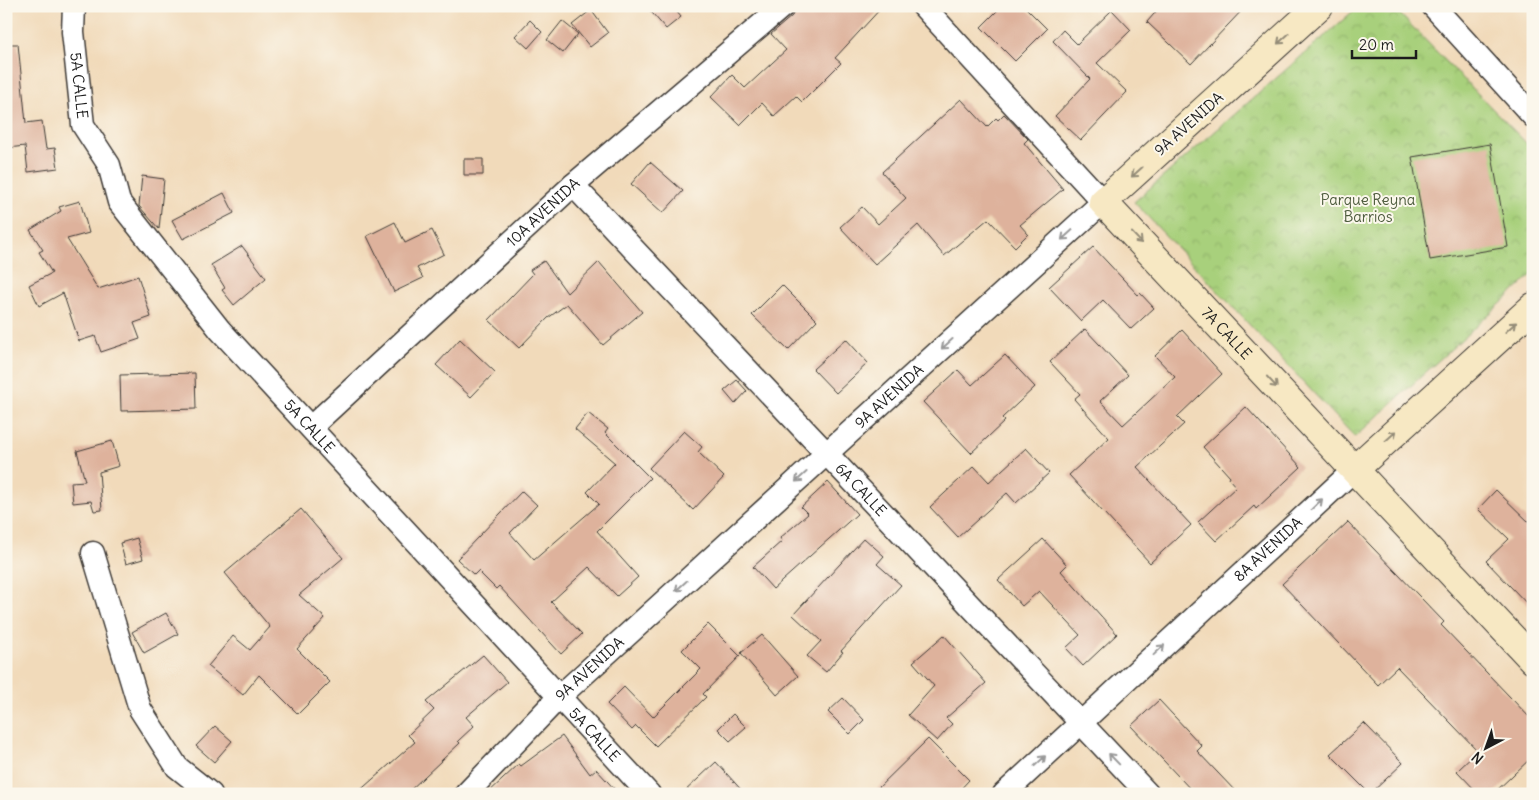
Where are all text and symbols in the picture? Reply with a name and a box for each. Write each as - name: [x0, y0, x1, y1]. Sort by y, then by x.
- scale bar: [1352, 28, 1415, 60]
- one-way arrow: [1277, 33, 1290, 45]
- text: 20 m: [1359, 35, 1394, 54]
- street label: 5A CALLE: [66, 52, 92, 120]
- street label: 9A AVENIDA: [1150, 87, 1227, 160]
- one-way arrow: [1131, 166, 1144, 178]
- street label: 10A AVENIDA: [502, 173, 584, 251]
- park label: Parque Reyna Barrios: [1321, 190, 1416, 226]
- one-way arrow: [1061, 229, 1074, 241]
- one-way arrow: [1131, 231, 1143, 244]
- street label: 7A CALLE: [1198, 303, 1256, 363]
- one-way arrow: [1504, 321, 1517, 333]
- one-way arrow: [941, 339, 954, 350]
- street label: 9A AVENIDA: [851, 360, 928, 432]
- one-way arrow: [1266, 375, 1278, 388]
- street label: 5A CALLE: [280, 395, 339, 457]
- one-way arrow: [1384, 431, 1397, 442]
- street label: 6A CALLE: [831, 459, 891, 520]
- one-way arrow: [794, 471, 807, 483]
- one-way arrow: [1310, 499, 1323, 510]
- street label: 8A AVENIDA: [1230, 512, 1306, 585]
- one-way arrow: [674, 581, 687, 592]
- street label: 9A AVENIDA: [551, 632, 628, 705]
- one-way arrow: [1153, 644, 1165, 656]
- street label: 5A CALLE: [565, 704, 624, 766]
- north arrow: [1462, 722, 1512, 772]
- text: N: [1468, 748, 1487, 768]
- one-way arrow: [1108, 752, 1120, 765]
- one-way arrow: [1033, 755, 1046, 767]

